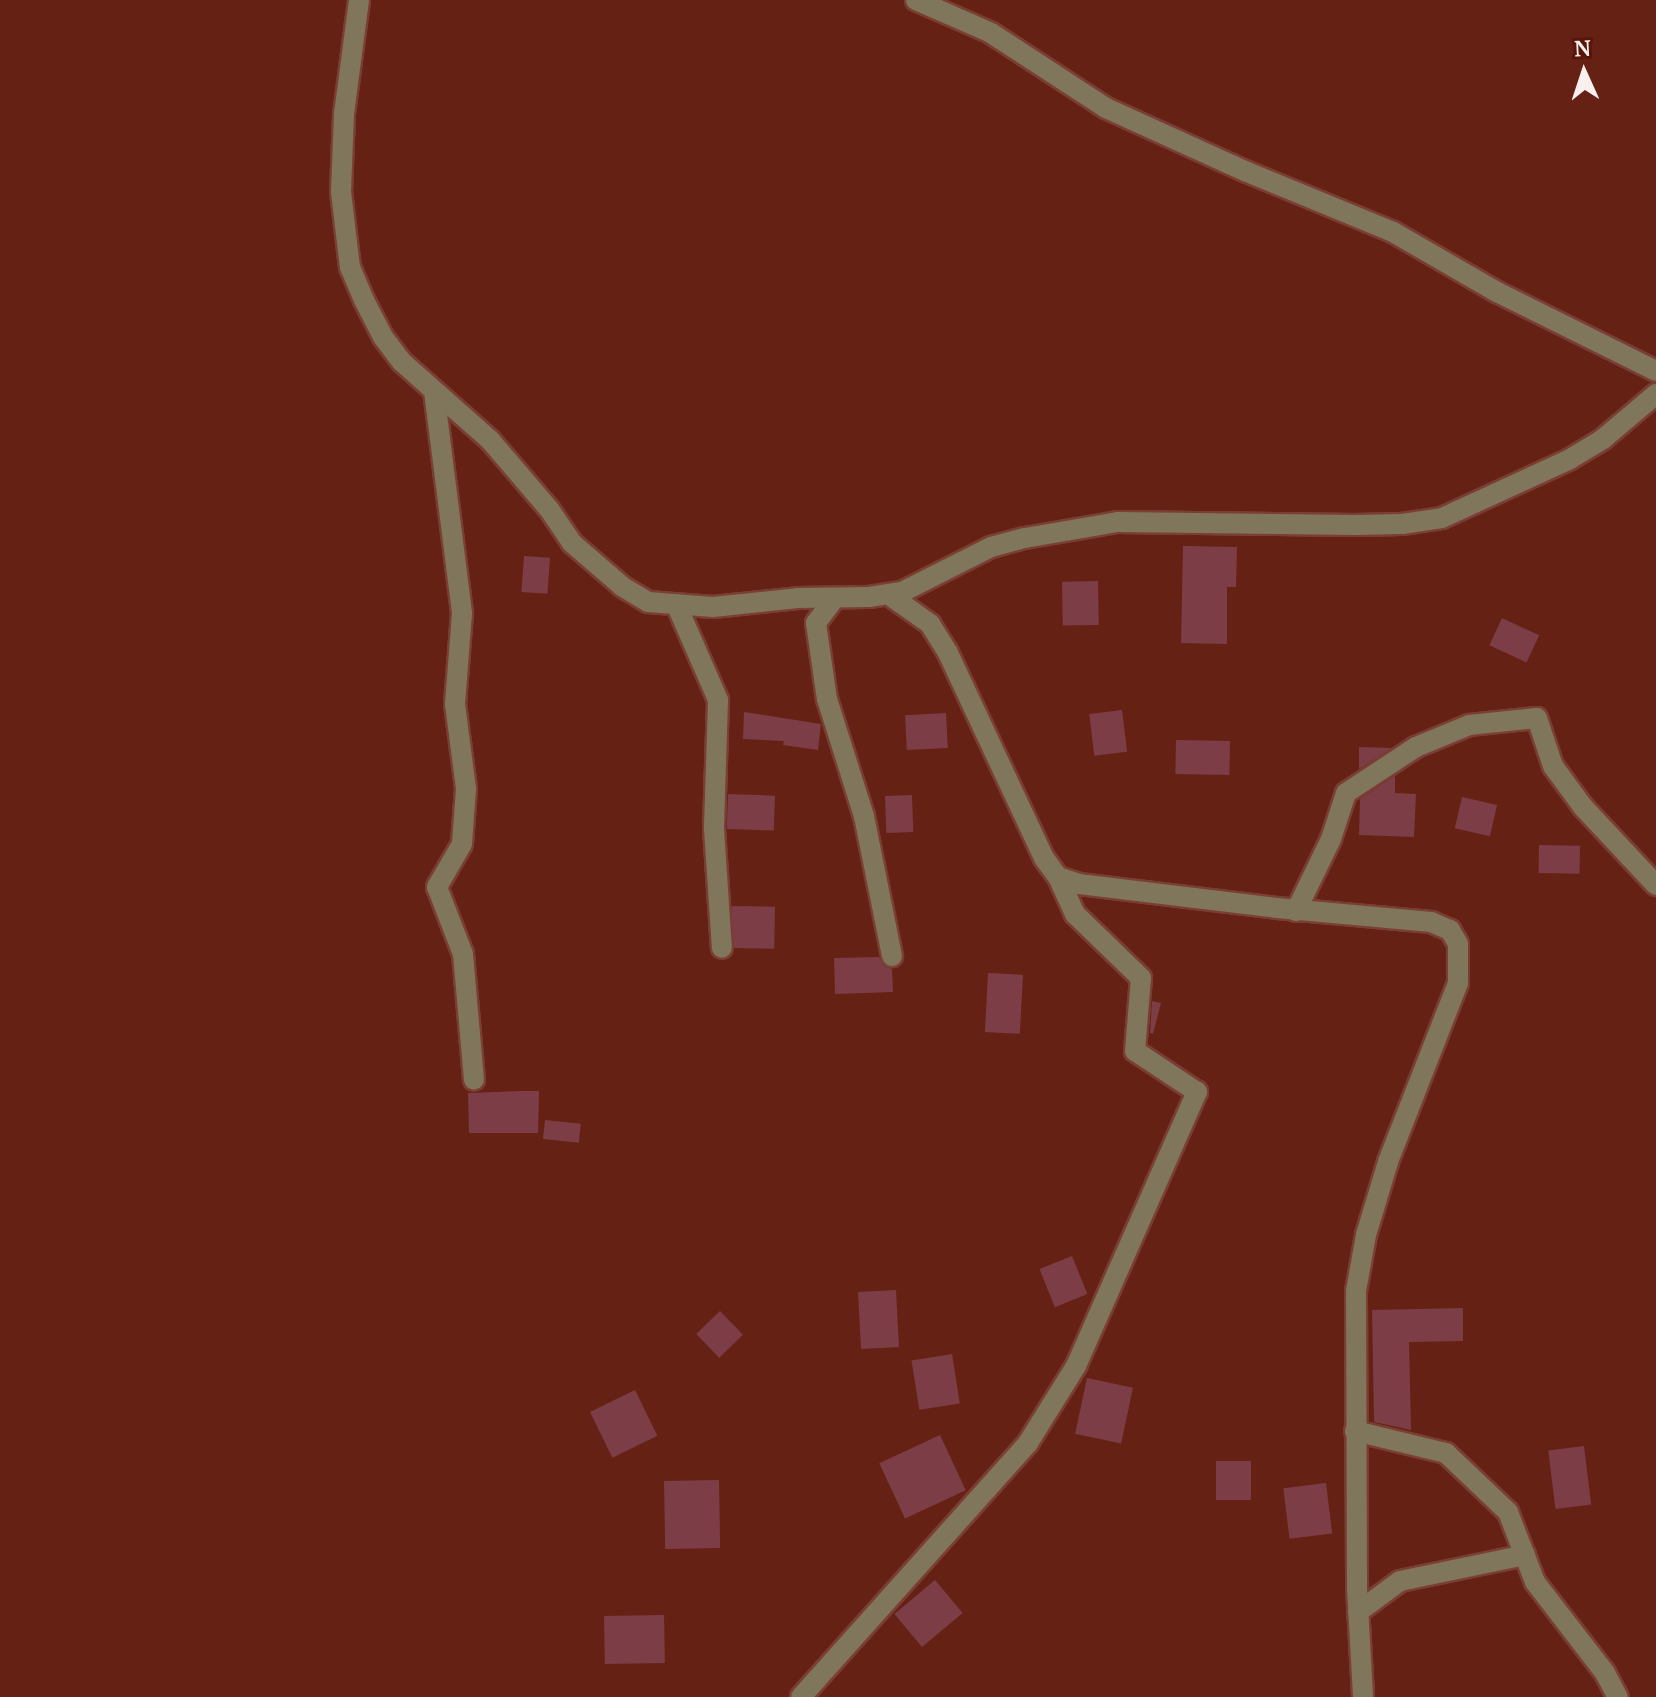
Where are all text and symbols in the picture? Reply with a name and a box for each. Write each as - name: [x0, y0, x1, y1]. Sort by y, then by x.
- north arrow: [1544, 32, 1624, 112]
- text: N: [1574, 33, 1592, 62]

